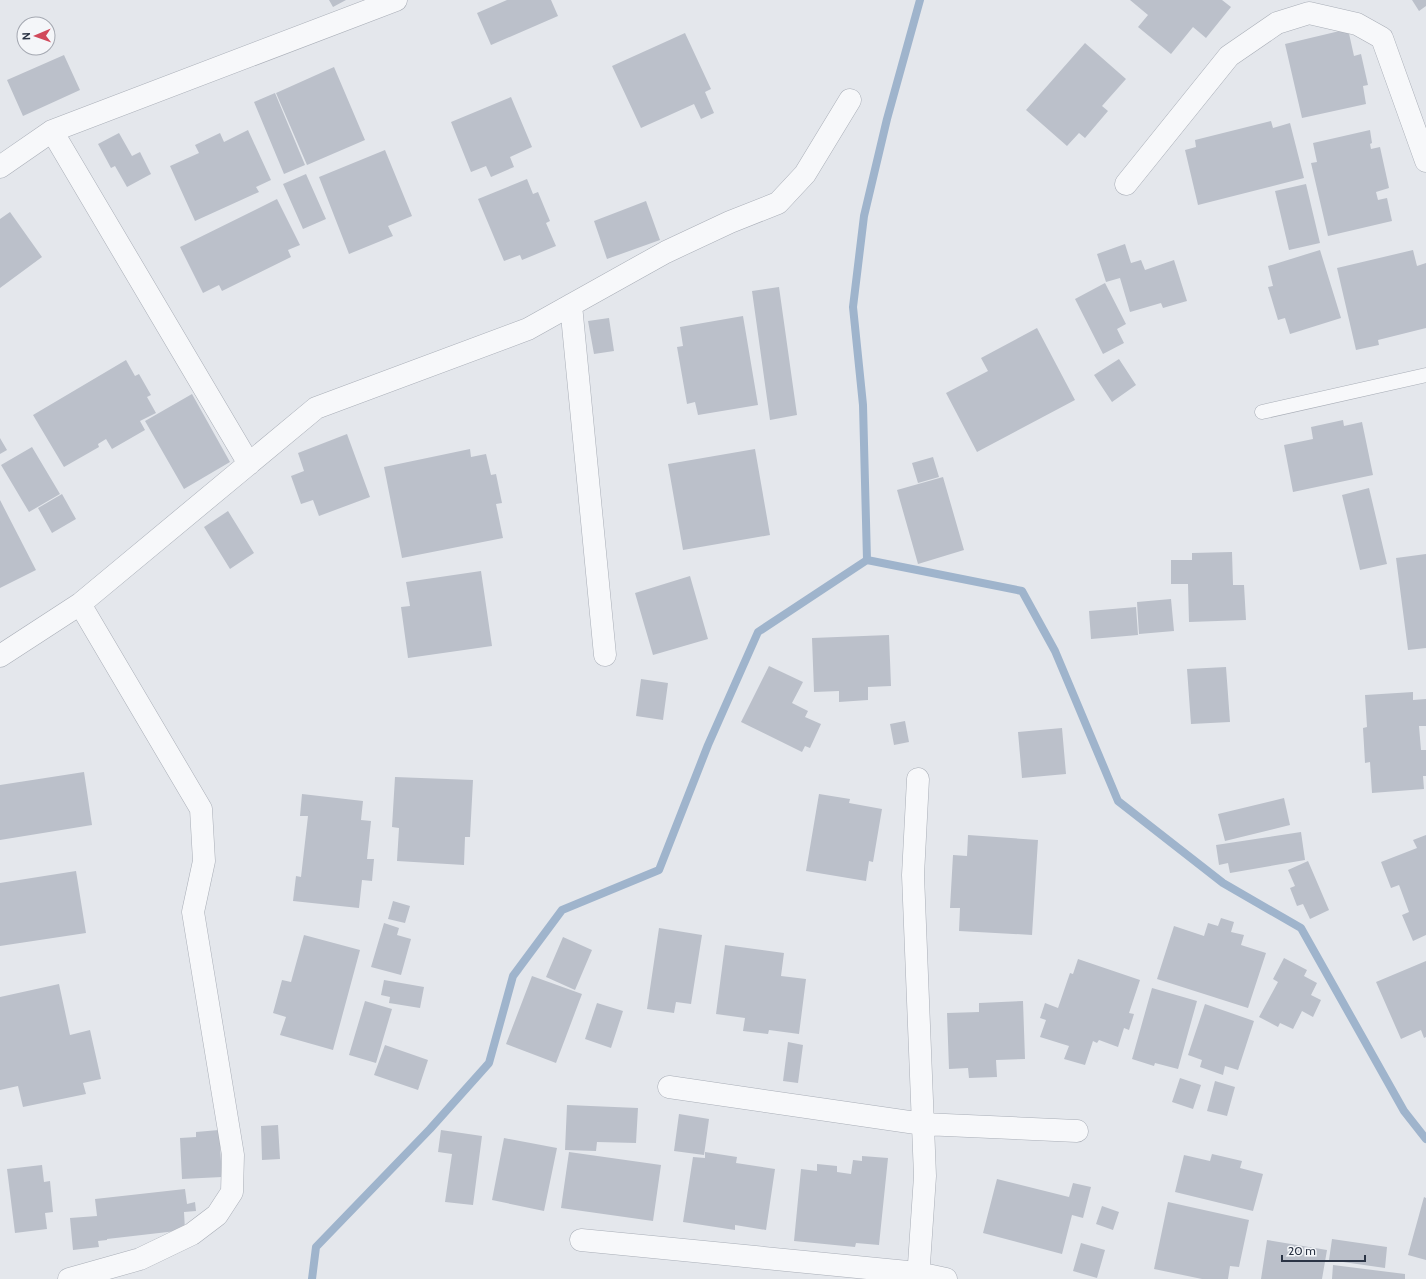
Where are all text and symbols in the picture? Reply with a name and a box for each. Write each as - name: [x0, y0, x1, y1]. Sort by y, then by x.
- north arrow: [16, 16, 56, 56]
- text: N: [19, 32, 33, 40]
- scale bar: [1282, 1237, 1365, 1263]
- text: 20 m: [1288, 1243, 1316, 1258]

